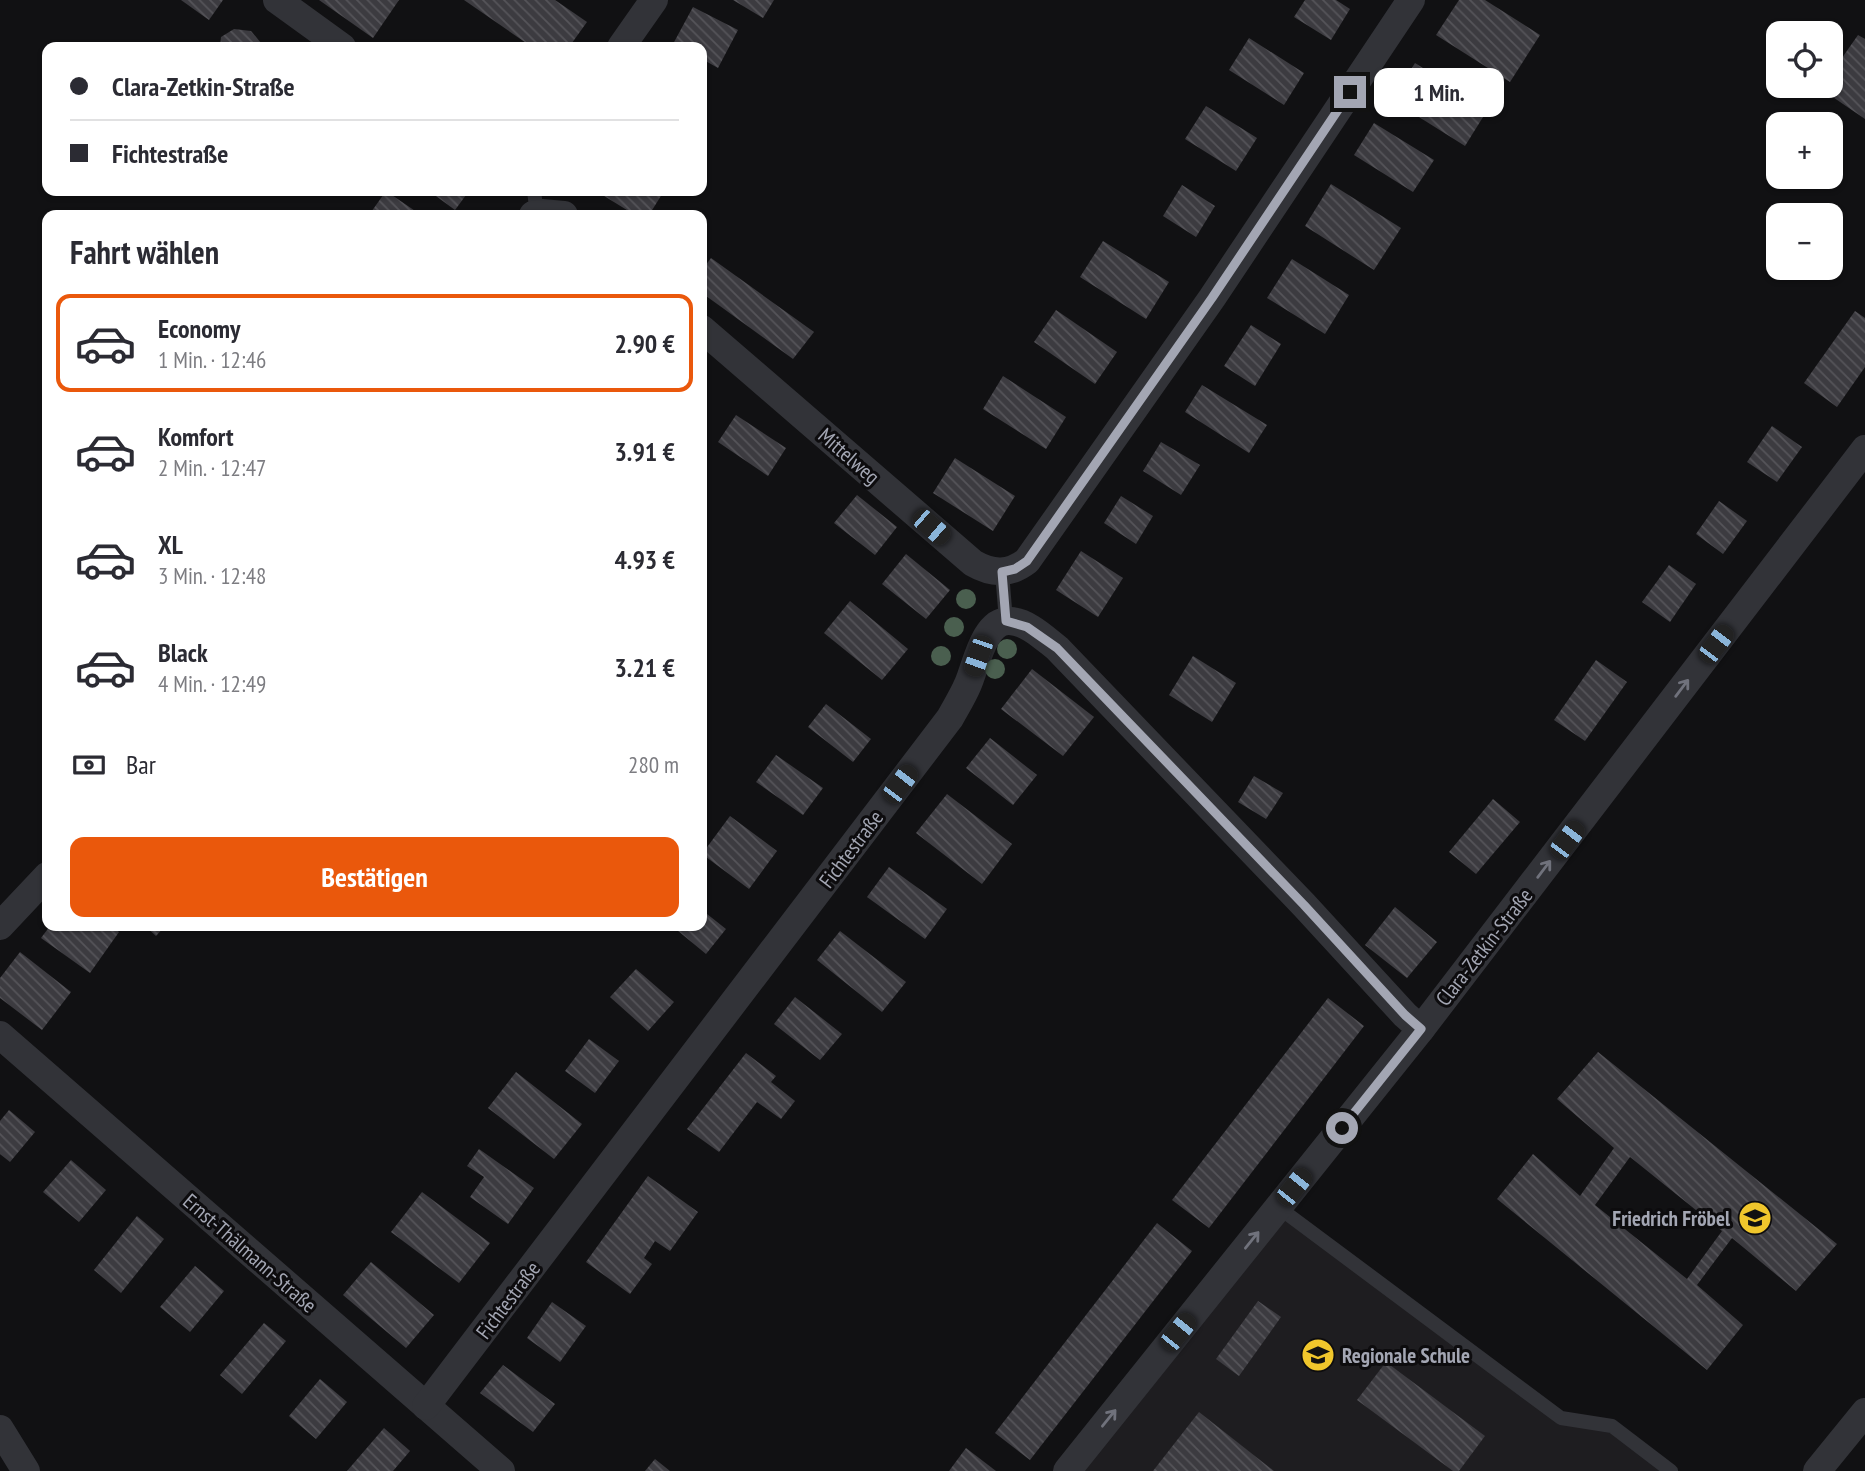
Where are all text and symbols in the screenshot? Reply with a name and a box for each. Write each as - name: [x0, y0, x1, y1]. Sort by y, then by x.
- map controls: [1766, 21, 1843, 280]
- button: locate: [1766, 21, 1843, 98]
- callout: 1 Min.: [1374, 68, 1504, 116]
- text: Clara-Zetkin-Straße: [112, 70, 295, 103]
- route end: [1334, 76, 1366, 108]
- text: 1 Min.: [1413, 78, 1465, 107]
- button: +: [1766, 112, 1843, 189]
- text: Fichtestraße: [112, 137, 228, 170]
- button: −: [1766, 203, 1843, 280]
- text: Fahrt wählen: [70, 231, 219, 273]
- icon: car: [74, 312, 137, 375]
- text: Economy: [158, 312, 240, 345]
- text: 2.90 €: [614, 327, 675, 360]
- text: 1 Min. · 12:46: [158, 345, 266, 374]
- icon: car: [74, 420, 137, 483]
- text: Komfort: [158, 420, 234, 453]
- street label: Mittelweg: [813, 422, 885, 490]
- text: 3.91 €: [614, 435, 675, 468]
- text: 2 Min. · 12:47: [158, 453, 266, 482]
- car: [909, 505, 954, 549]
- icon: car: [74, 528, 137, 591]
- text: XL: [158, 528, 183, 561]
- text: 4.93 €: [614, 543, 675, 576]
- text: 3 Min. · 12:48: [158, 561, 266, 590]
- car: [1695, 621, 1738, 667]
- car: [962, 633, 995, 679]
- icon: car: [74, 636, 137, 699]
- text: Black: [158, 636, 208, 669]
- text: 3.21 €: [614, 651, 675, 684]
- text: 4 Min. · 12:49: [158, 669, 266, 698]
- one-way arrow: [1675, 680, 1690, 698]
- icon: cash: [70, 746, 108, 784]
- text: Bar: [126, 748, 156, 781]
- text: 280 m: [628, 750, 679, 779]
- car: [879, 761, 922, 807]
- street label: Fichtestraße: [813, 805, 889, 893]
- car: [1546, 817, 1589, 863]
- button: Bestätigen: [70, 837, 679, 917]
- one-way arrow: [1537, 861, 1552, 879]
- street label: Clara-Zetkin-Straße: [1430, 883, 1538, 1011]
- route start: [1326, 1112, 1358, 1144]
- car: [1273, 1164, 1316, 1210]
- street label: Ernst-Thälmann-Straße: [178, 1188, 322, 1318]
- school or university icon: Friedrich Fröbel: [1736, 1199, 1774, 1237]
- place label: Friedrich Fröbel: [1612, 1205, 1731, 1232]
- one-way arrow: [1244, 1232, 1259, 1250]
- street label: Fichtestraße: [470, 1256, 546, 1344]
- car: [1157, 1309, 1200, 1355]
- school or university icon: Regionale Schule: [1299, 1336, 1337, 1374]
- place label: Regionale Schule: [1342, 1342, 1470, 1369]
- one-way arrow: [1102, 1409, 1117, 1427]

